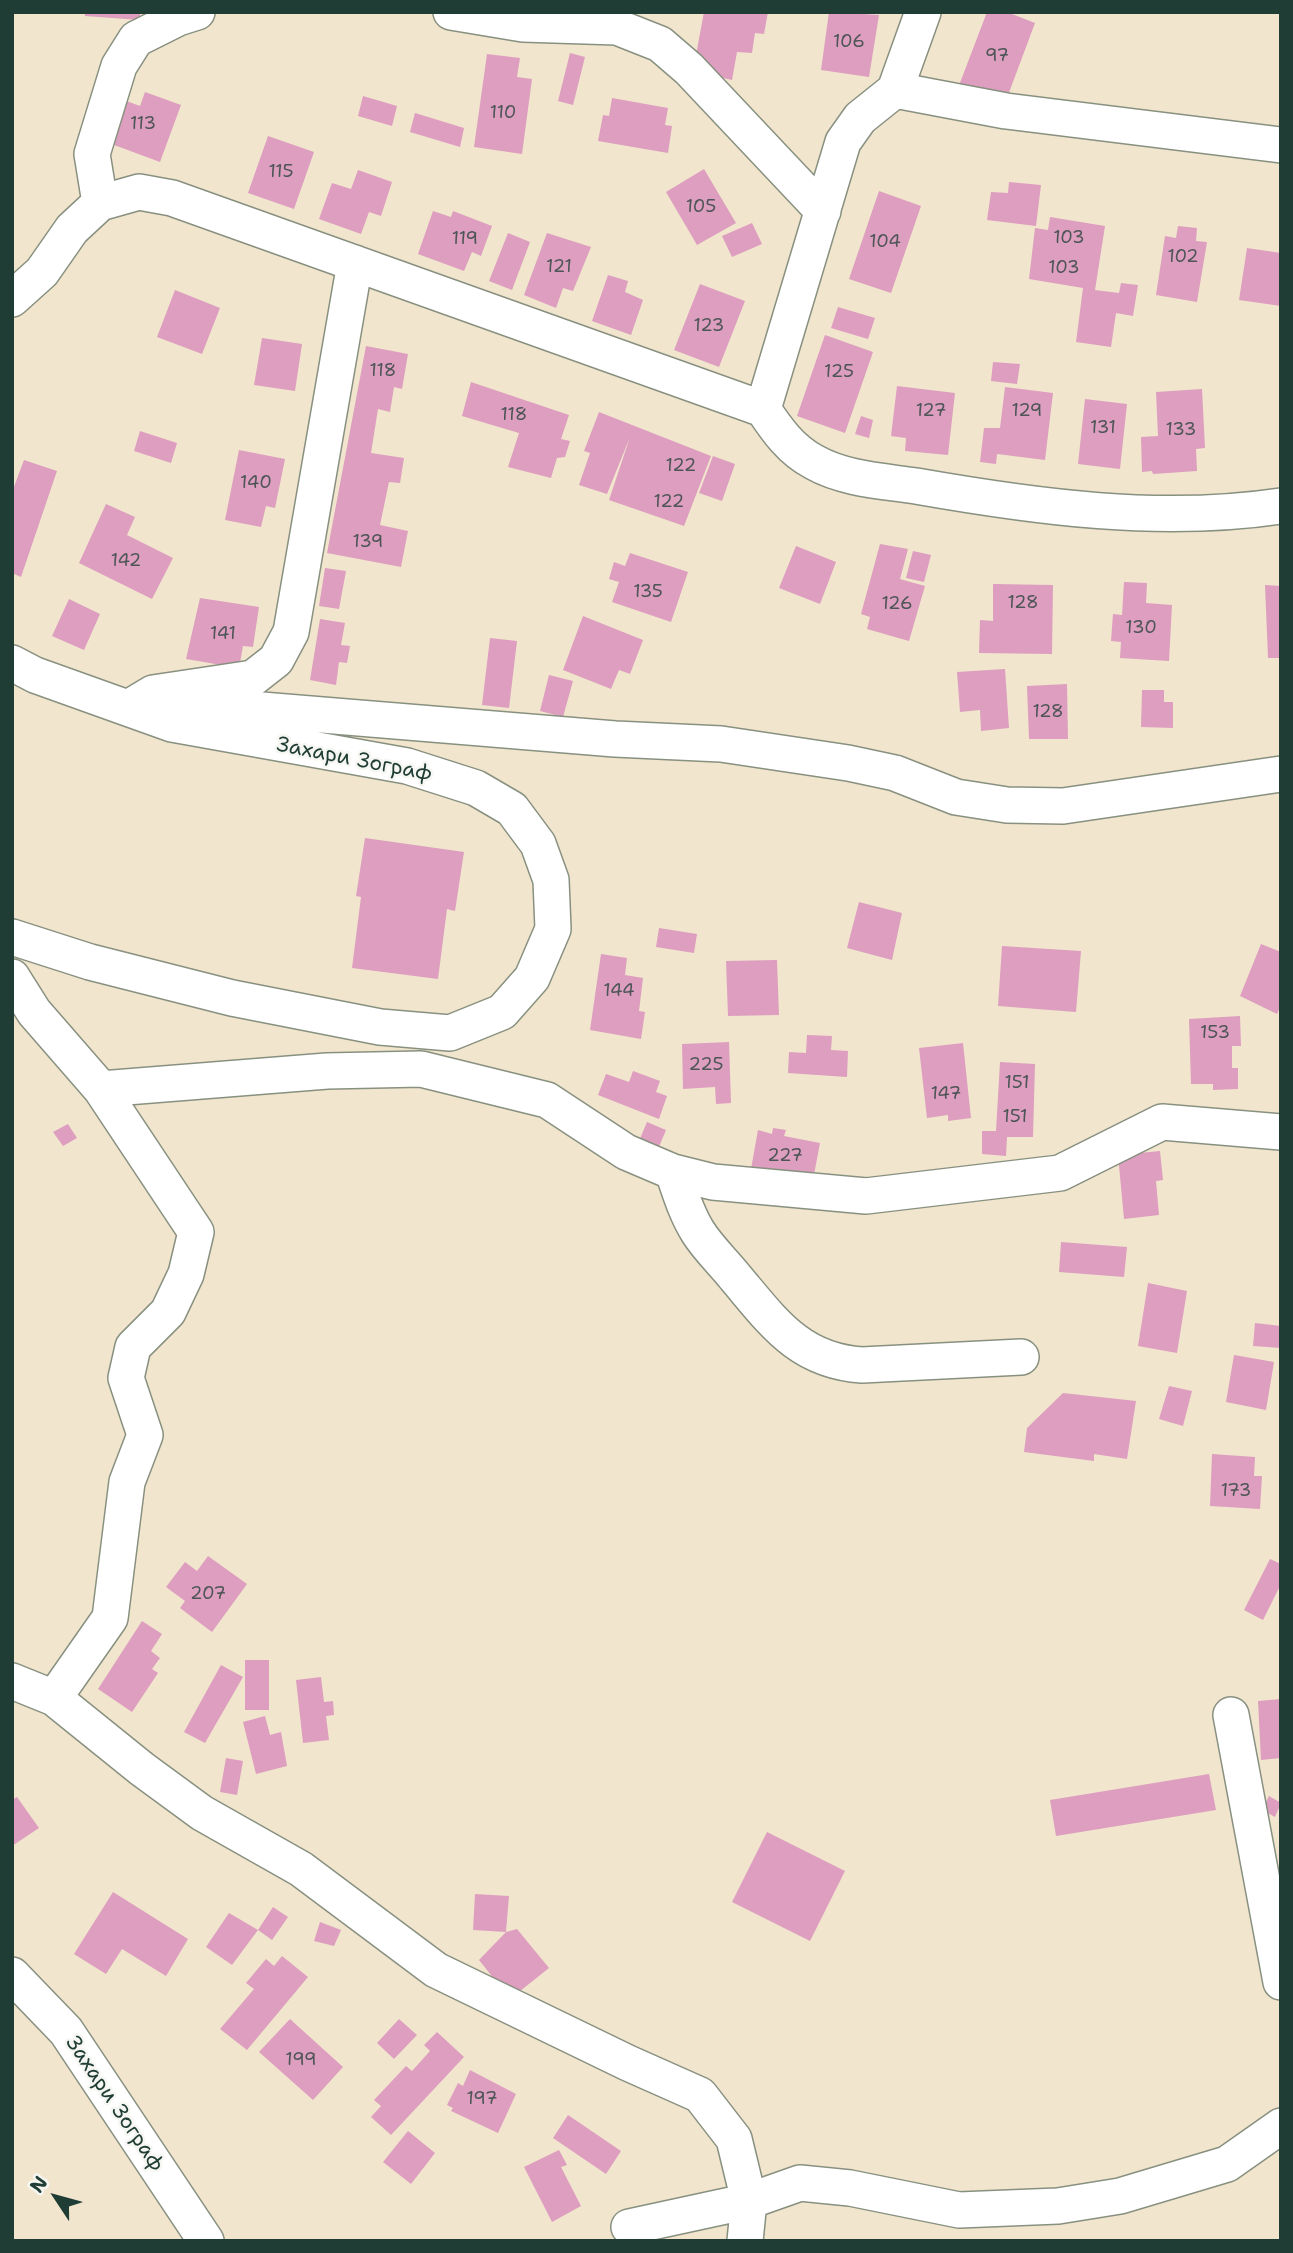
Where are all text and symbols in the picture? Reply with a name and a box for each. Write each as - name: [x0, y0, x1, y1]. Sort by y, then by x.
- house number: 106: [833, 31, 865, 53]
- house number: 97: [985, 45, 1009, 67]
- house number: 110: [490, 102, 516, 124]
- house number: 113: [130, 113, 156, 135]
- house number: 115: [268, 161, 294, 183]
- house number: 105: [686, 196, 716, 218]
- house number: 103: [1053, 227, 1085, 249]
- house number: 119: [452, 228, 478, 250]
- house number: 104: [869, 231, 901, 253]
- house number: 102: [1167, 246, 1199, 268]
- house number: 121: [546, 256, 572, 278]
- house number: 103: [1048, 257, 1080, 279]
- house number: 123: [694, 315, 724, 337]
- house number: 118: [370, 360, 396, 382]
- house number: 125: [824, 361, 854, 383]
- house number: 127: [916, 400, 946, 422]
- house number: 129: [1012, 400, 1042, 422]
- house number: 118: [501, 404, 527, 426]
- house number: 131: [1090, 417, 1116, 439]
- house number: 133: [1166, 419, 1196, 441]
- house number: 122: [666, 455, 696, 477]
- house number: 140: [240, 472, 272, 494]
- house number: 122: [654, 491, 684, 513]
- house number: 139: [353, 531, 383, 553]
- house number: 142: [111, 550, 141, 572]
- house number: 135: [633, 581, 663, 603]
- house number: 128: [1007, 592, 1039, 614]
- house number: 126: [881, 593, 913, 615]
- house number: 130: [1125, 617, 1157, 639]
- house number: 141: [210, 623, 236, 645]
- house number: 128: [1032, 701, 1064, 723]
- street label: Захари Зограф: [274, 733, 434, 787]
- house number: 144: [603, 980, 635, 1002]
- house number: 153: [1200, 1022, 1230, 1044]
- house number: 225: [689, 1054, 723, 1076]
- house number: 151: [1004, 1072, 1030, 1094]
- house number: 147: [931, 1083, 961, 1105]
- house number: 151: [1002, 1106, 1028, 1128]
- house number: 227: [767, 1145, 803, 1167]
- house number: 173: [1221, 1480, 1251, 1502]
- house number: 207: [190, 1583, 226, 1605]
- street label: Захари Зограф: [60, 2032, 168, 2176]
- house number: 199: [285, 2049, 317, 2071]
- house number: 197: [467, 2088, 497, 2110]
- north arrow: [21, 2162, 91, 2232]
- text: N: [24, 2171, 53, 2198]

